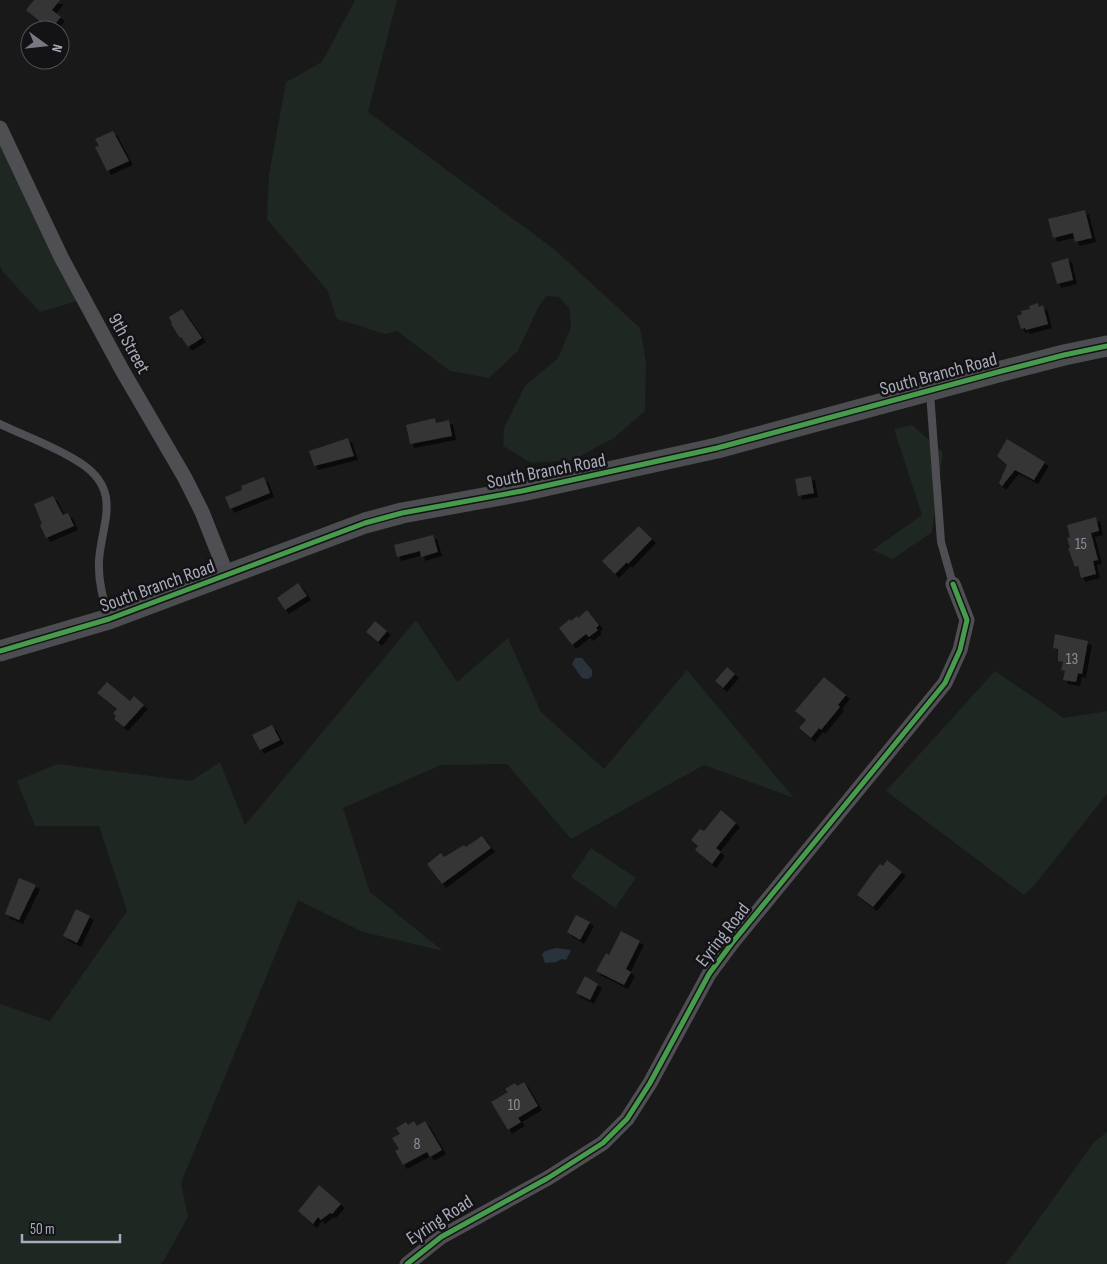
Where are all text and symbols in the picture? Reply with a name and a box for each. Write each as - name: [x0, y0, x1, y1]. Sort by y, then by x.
- north arrow: [20, 20, 70, 70]
- text: N: [48, 42, 66, 54]
- street label: 9th Street: [103, 309, 155, 378]
- street label: South Branch Road: [877, 348, 1000, 401]
- street label: South Branch Road: [485, 449, 608, 494]
- house number: 15: [1075, 535, 1087, 554]
- street label: South Branch Road: [97, 555, 218, 618]
- house number: 13: [1066, 650, 1078, 669]
- street label: Eyring Road: [691, 898, 755, 971]
- house number: 10: [508, 1096, 520, 1115]
- house number: 8: [413, 1135, 421, 1154]
- street label: Eyring Road: [402, 1190, 477, 1250]
- scale bar: [22, 1212, 120, 1244]
- text: 50 m: [30, 1220, 55, 1239]

